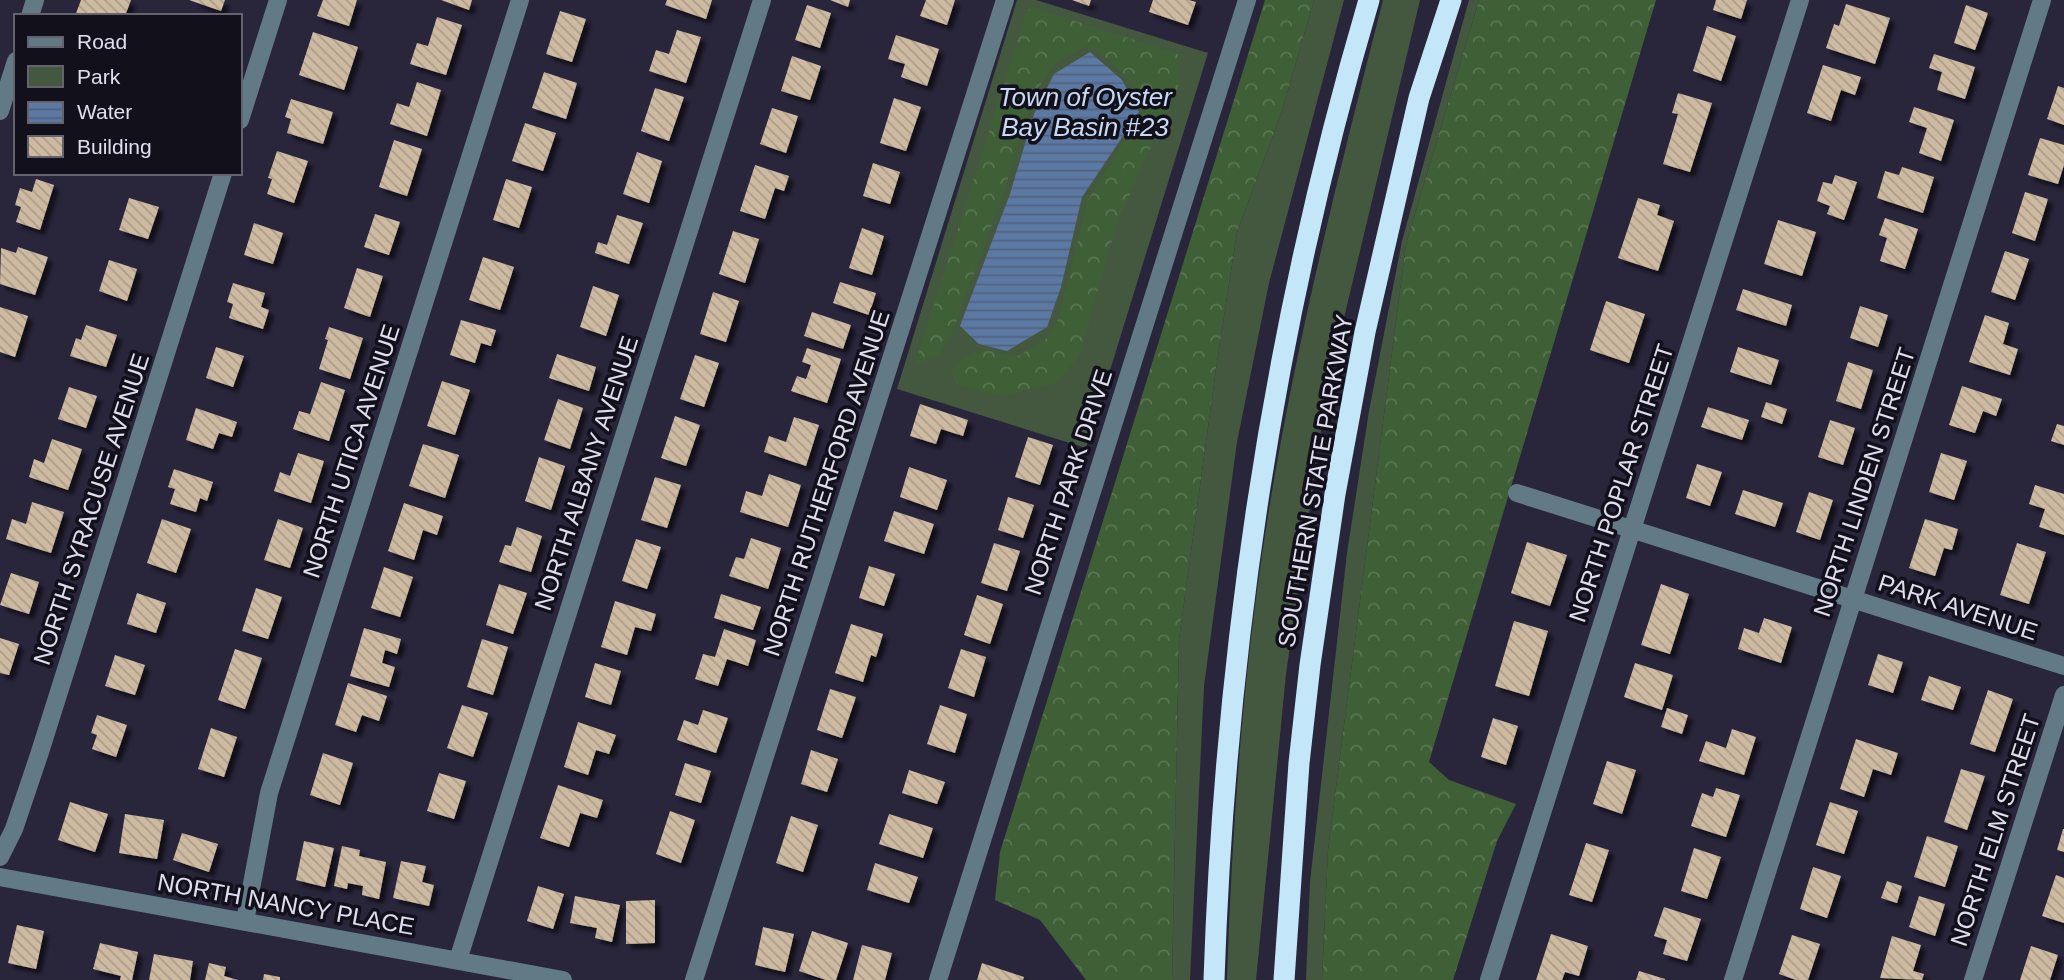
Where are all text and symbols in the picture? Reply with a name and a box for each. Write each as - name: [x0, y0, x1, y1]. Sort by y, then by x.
- legend: [14, 14, 242, 175]
- text: Road: [77, 30, 127, 53]
- text: Park: [77, 65, 121, 88]
- water label: Town of Oyster Bay Basin #23: [998, 82, 1173, 142]
- text: Water: [77, 100, 132, 123]
- text: Building: [77, 135, 152, 158]
- street label: NORTH RUTHERFORD AVENUE: [757, 307, 895, 659]
- street label: SOUTHERN STATE PARKWAY: [1272, 313, 1358, 649]
- street label: NORTH UTICA AVENUE: [297, 321, 405, 581]
- street label: NORTH ALBANY AVENUE: [529, 332, 643, 614]
- street label: NORTH POPLAR STREET: [1563, 340, 1679, 625]
- street label: NORTH LINDEN STREET: [1808, 344, 1920, 620]
- street label: NORTH SYRACUSE AVENUE: [28, 350, 154, 668]
- street label: NORTH PARK DRIVE: [1019, 366, 1117, 598]
- street label: PARK AVENUE: [1875, 569, 2041, 645]
- street label: NORTH ELM STREET: [1945, 710, 2045, 949]
- street label: NORTH NANCY PLACE: [155, 868, 417, 940]

